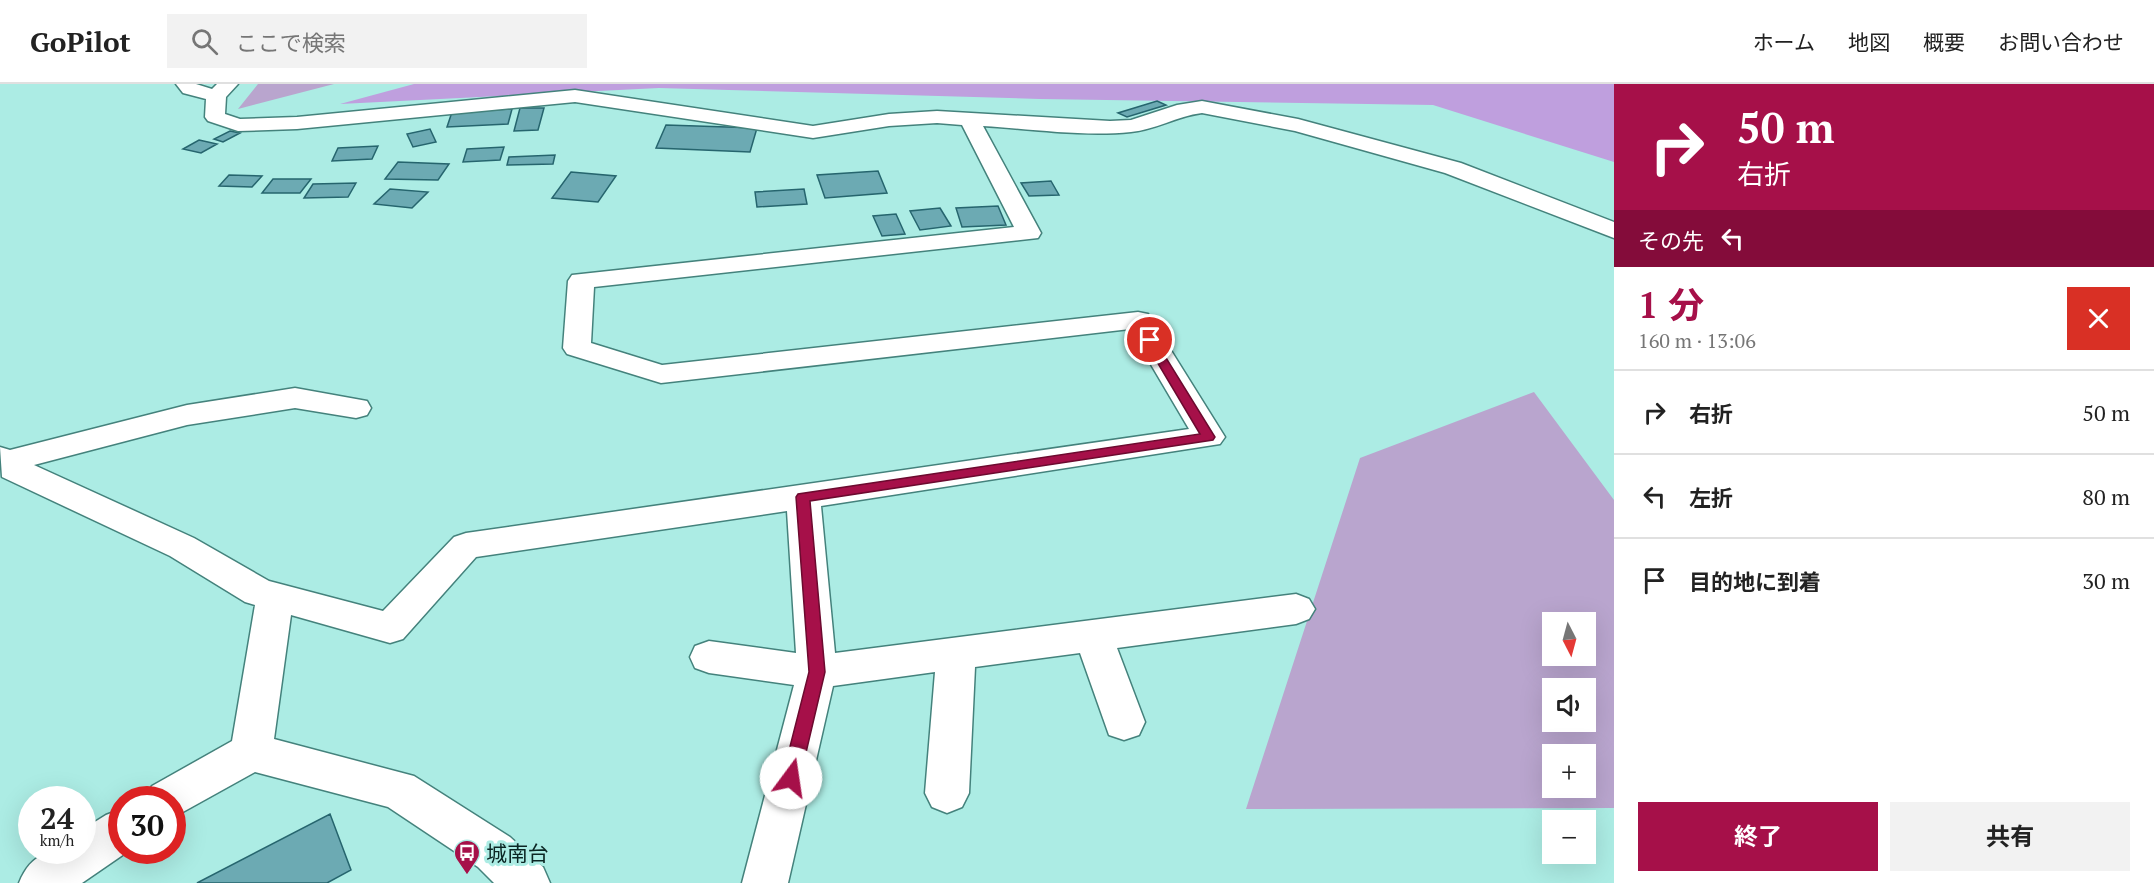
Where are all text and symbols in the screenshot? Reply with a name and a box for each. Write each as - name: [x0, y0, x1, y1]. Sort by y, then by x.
- search box: [167, 14, 587, 68]
- text: GoPilot: [30, 23, 131, 60]
- icon: search: [188, 25, 221, 58]
- text: ここで検索: [236, 28, 346, 57]
- text: ホーム: [1753, 28, 1815, 56]
- text: 地図: [1848, 28, 1890, 56]
- text: 概要: [1923, 28, 1965, 56]
- text: お問い合わせ: [1998, 28, 2124, 56]
- text: 50 m: [1737, 99, 1835, 155]
- icon: right: [1638, 108, 1716, 186]
- text: 右折: [1737, 156, 1791, 192]
- icon: left: [1716, 222, 1749, 255]
- text: その先: [1638, 226, 1704, 255]
- text: 1 分: [1638, 281, 1704, 328]
- button: close: [2067, 287, 2130, 350]
- pin: [1124, 314, 1175, 365]
- icon: arrive: [1133, 323, 1166, 356]
- text: 160 m · 13:06: [1638, 327, 1756, 354]
- icon: right: [1638, 396, 1671, 429]
- text: 50 m: [2082, 398, 2130, 427]
- text: 右折: [1689, 399, 1733, 428]
- icon: left: [1638, 480, 1671, 513]
- text: 80 m: [2082, 482, 2130, 511]
- text: 左折: [1689, 483, 1733, 512]
- icon: arrive: [1638, 564, 1671, 597]
- text: 30 m: [2082, 566, 2130, 595]
- text: 目的地に到着: [1689, 567, 1821, 596]
- north arrow: [1542, 612, 1596, 666]
- map controls: [1542, 612, 1596, 864]
- button: sound: [1542, 678, 1596, 732]
- button: +: [1542, 744, 1596, 798]
- position arrow: [759, 746, 823, 810]
- speed limit sign: 30: [108, 786, 186, 864]
- text: 24: [40, 798, 74, 838]
- button: 終了: [1638, 802, 1878, 871]
- button: 共有: [1890, 802, 2130, 871]
- button: −: [1542, 810, 1596, 864]
- text: km/h: [40, 830, 74, 850]
- bus stop icon: 城南台: [452, 838, 482, 876]
- place label: 城南台: [486, 839, 549, 867]

